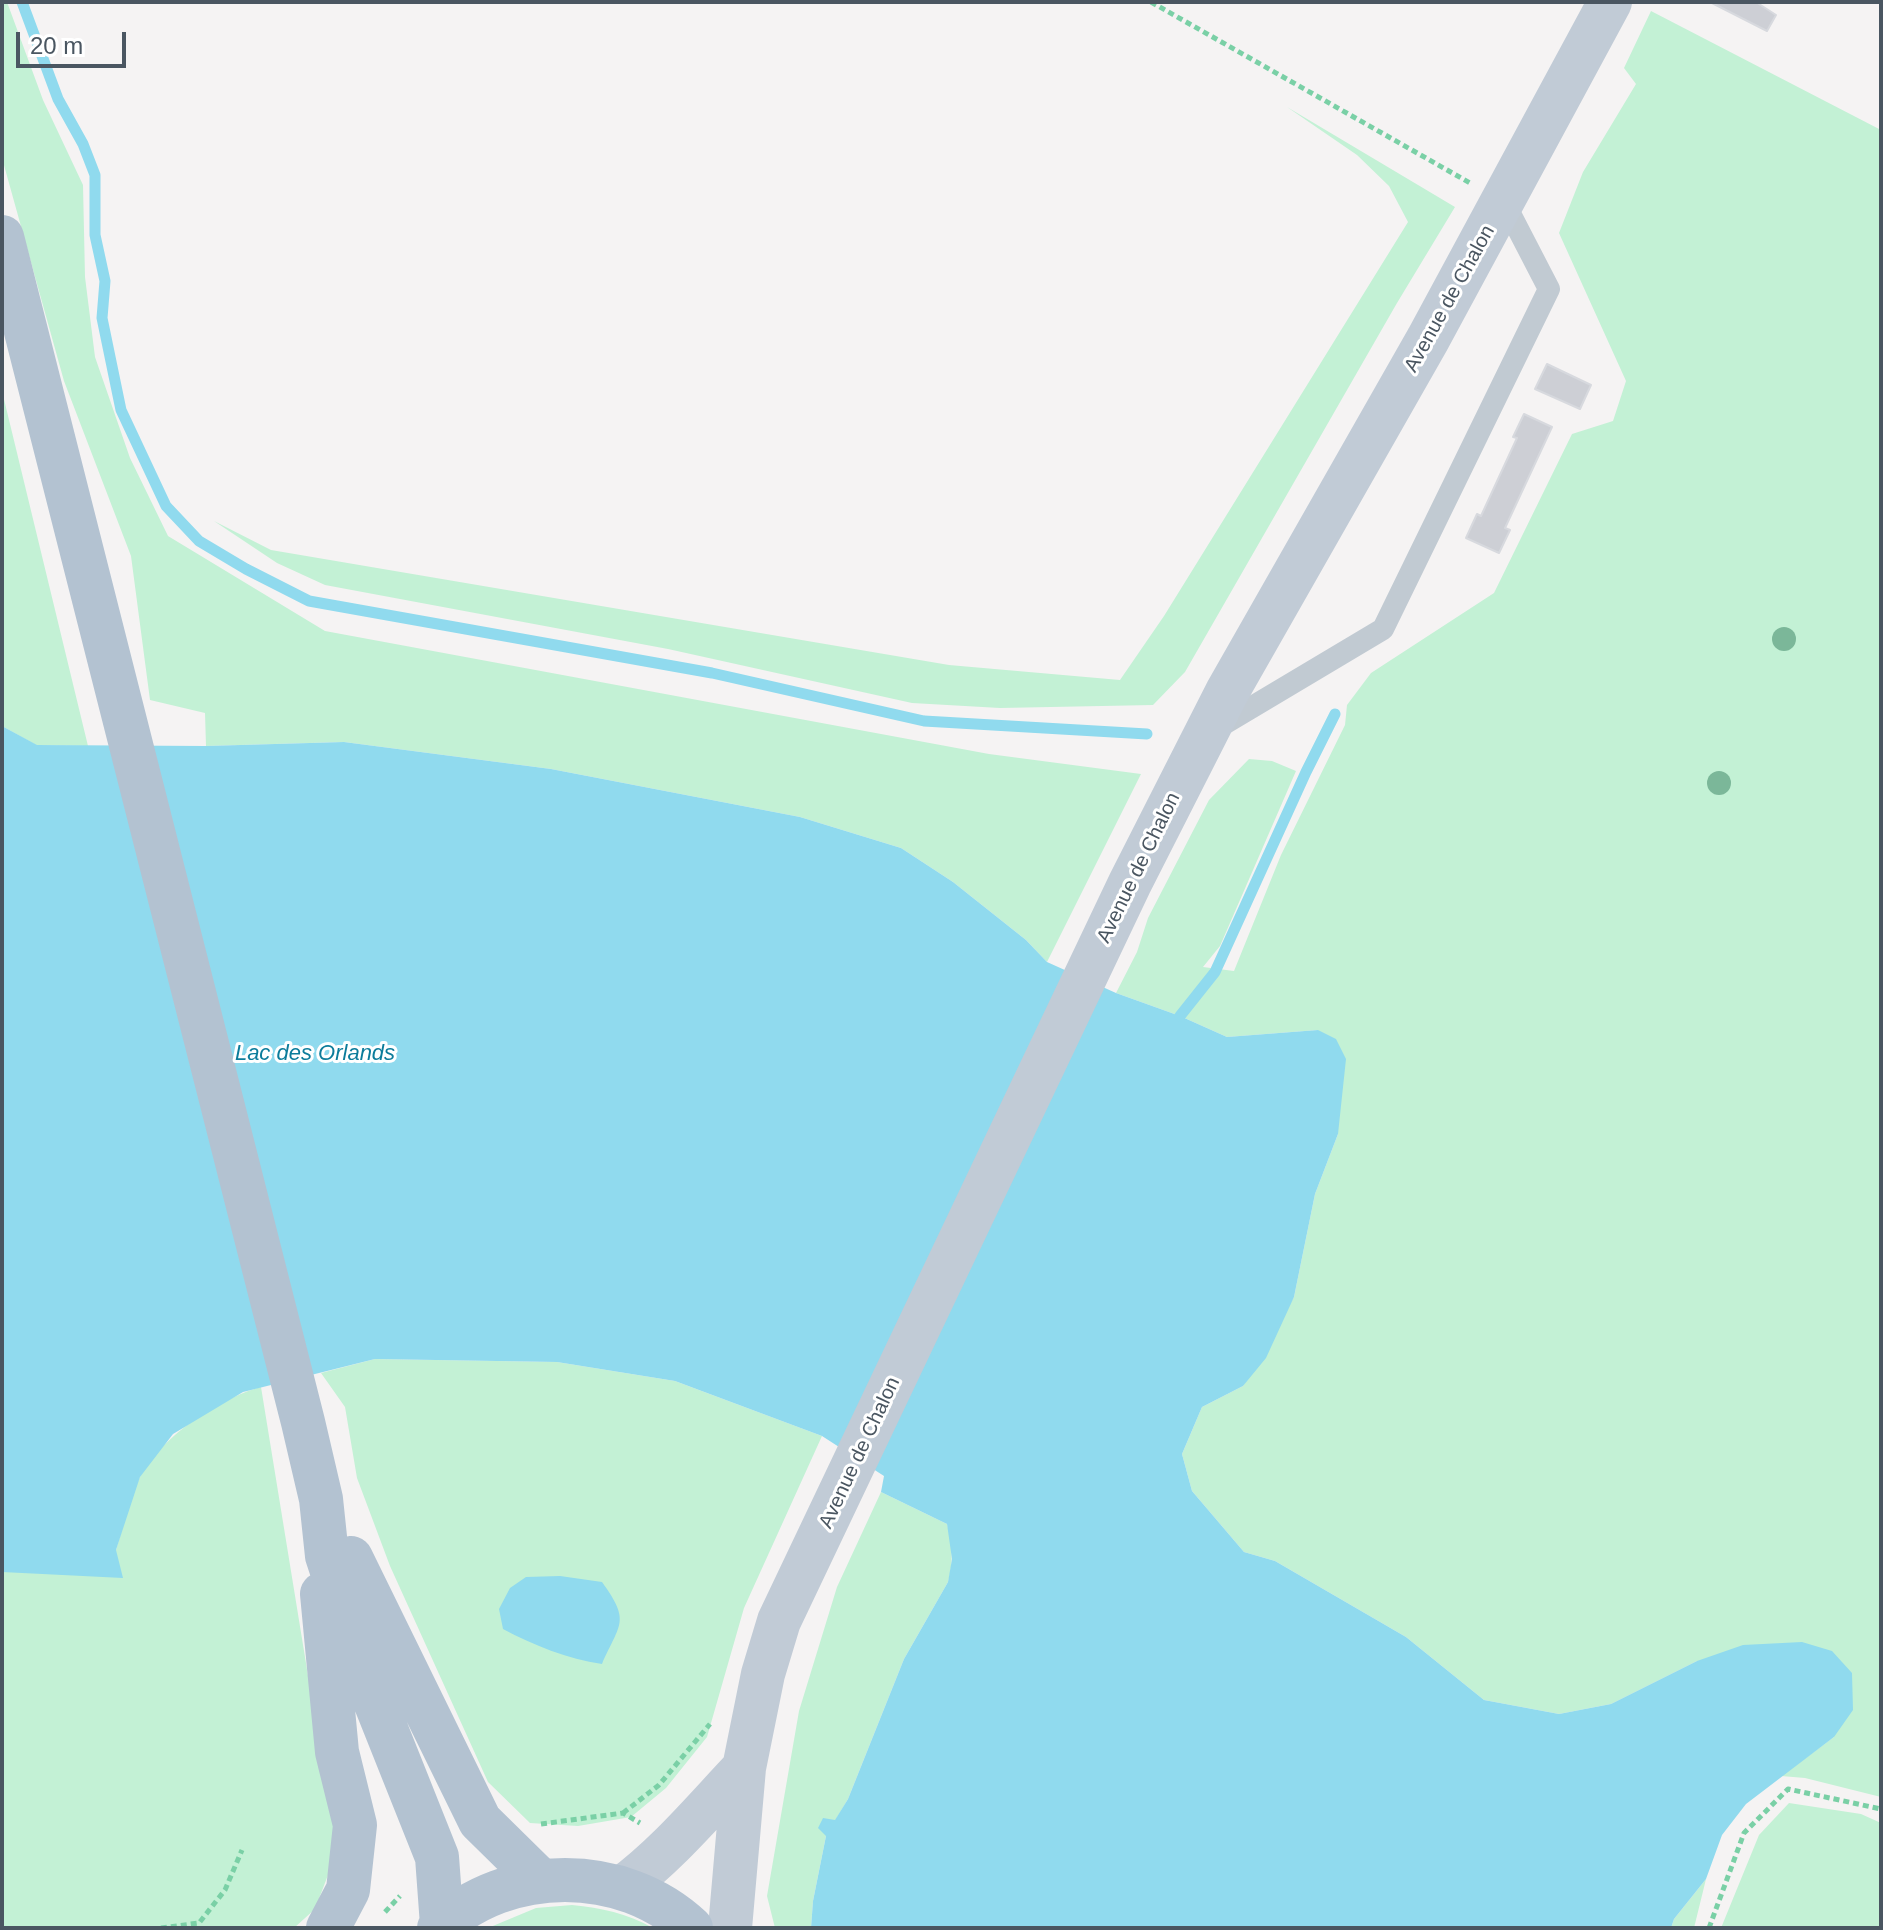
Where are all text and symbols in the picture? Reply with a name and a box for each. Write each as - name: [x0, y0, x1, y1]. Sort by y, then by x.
- scale bar: [20, 16, 130, 66]
- text: 20 m: [30, 32, 83, 59]
- street label: Avenue de Chalon: [1400, 221, 1500, 377]
- street label: Avenue de Chalon: [1092, 789, 1186, 947]
- water label: Lac des Orlands: [235, 1041, 395, 1067]
- street label: Avenue de Chalon: [814, 1374, 906, 1532]

